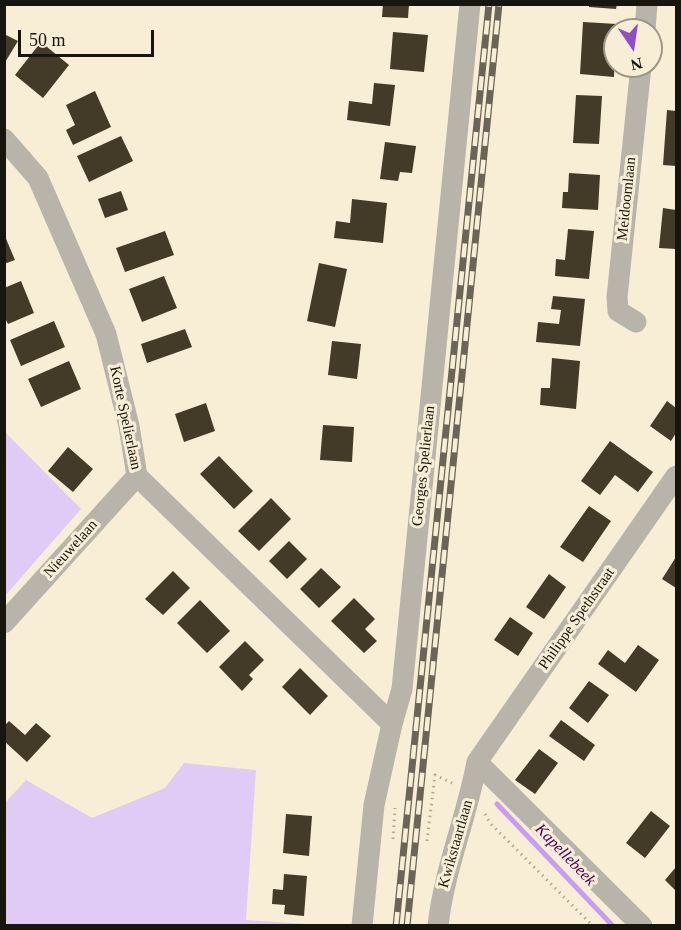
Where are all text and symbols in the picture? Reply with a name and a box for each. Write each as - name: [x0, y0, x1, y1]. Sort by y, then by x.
- scale bar: [21, 18, 158, 56]
- north arrow: [603, 18, 663, 78]
- text: 50 m: [29, 30, 66, 50]
- text: N: [629, 54, 644, 74]
- street label: Meidoornlaan: [614, 156, 640, 242]
- street label: Korte Spelierlaan: [105, 365, 145, 471]
- street label: Georges Spelierlaan: [409, 405, 439, 527]
- street label: Nieuwelaan: [40, 516, 102, 582]
- street label: Philippe Spethstraat: [535, 565, 619, 673]
- street label: Kwikstaartlaan: [435, 798, 477, 890]
- water label: Kapellebeek: [531, 820, 599, 890]

